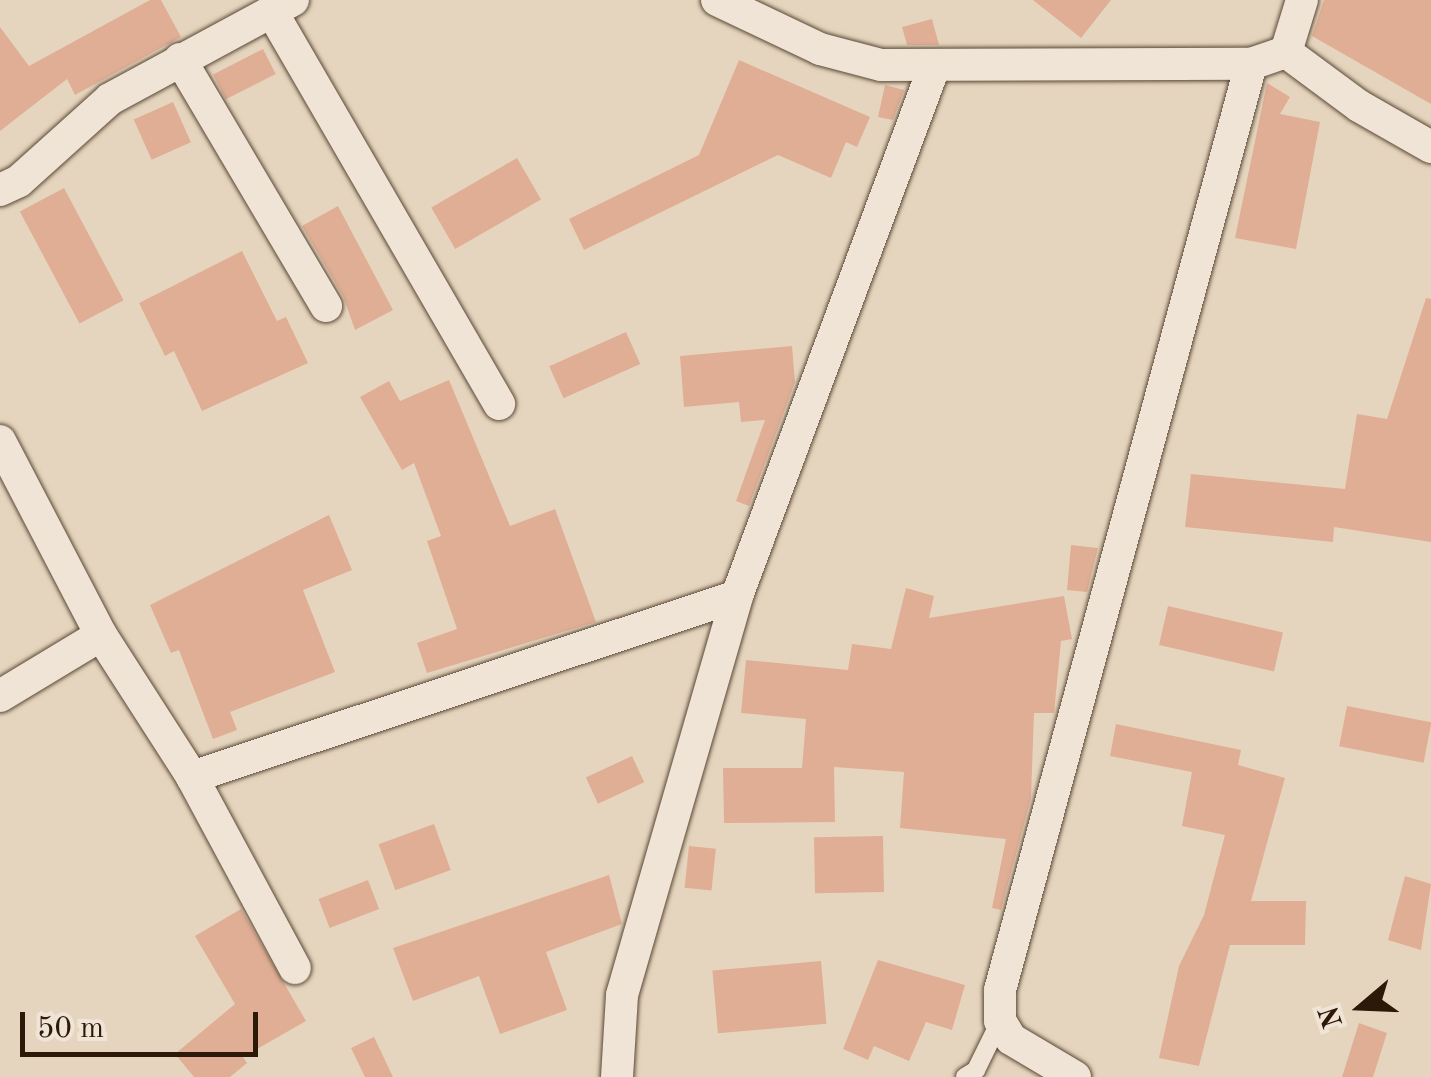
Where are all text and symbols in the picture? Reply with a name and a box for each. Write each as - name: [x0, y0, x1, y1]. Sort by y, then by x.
- north arrow: [1311, 957, 1411, 1057]
- scale bar: [25, 992, 262, 1054]
- text: N: [1316, 1002, 1349, 1031]
- text: 50 m: [37, 1014, 104, 1044]

